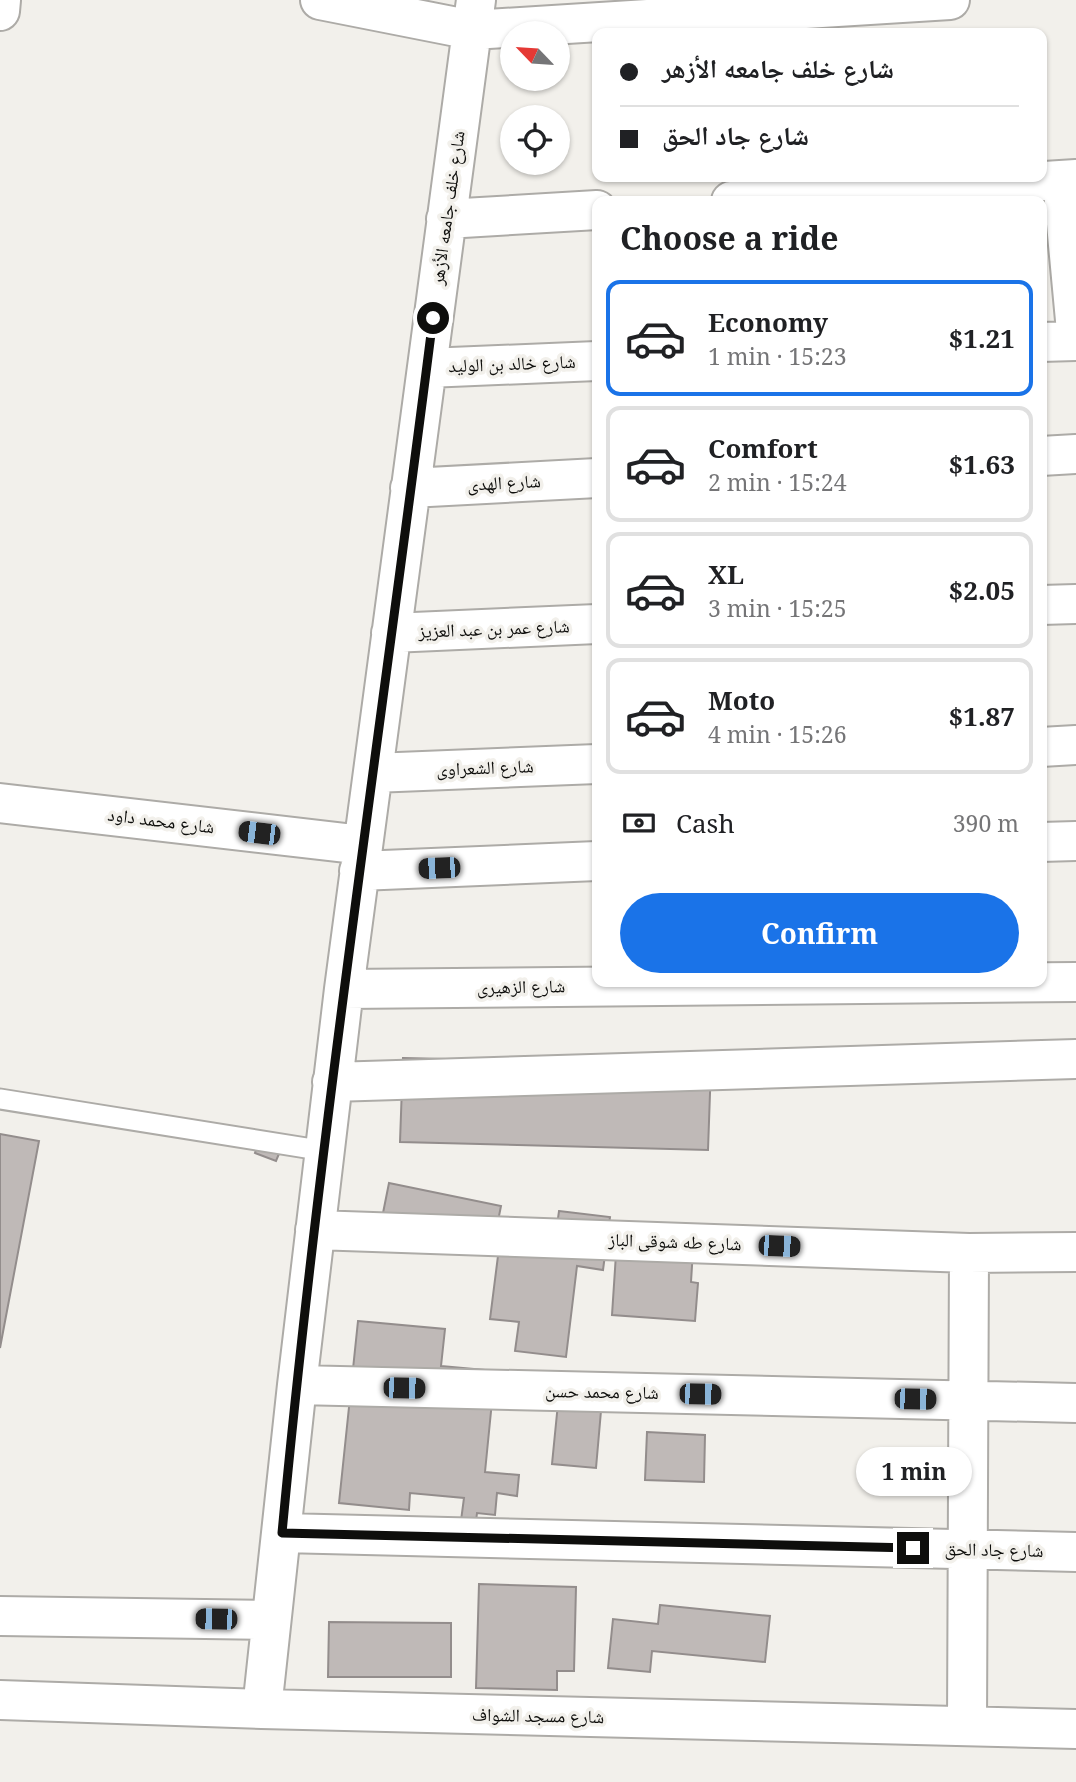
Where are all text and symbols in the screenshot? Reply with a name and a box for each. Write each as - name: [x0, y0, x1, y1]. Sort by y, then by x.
- north arrow: [500, 21, 570, 91]
- map controls: [500, 21, 570, 175]
- text: شارع خلف جامعه الأزهر: [662, 50, 894, 86]
- button: locate: [500, 105, 570, 175]
- text: شارع جاد الحق: [662, 117, 809, 153]
- street label: شارع خلف جامعه الأزهر: [424, 129, 470, 288]
- text: Choose a ride: [620, 216, 839, 259]
- route start: [417, 302, 449, 334]
- text: Economy: [708, 304, 828, 340]
- icon: car: [624, 307, 687, 370]
- text: $1.21: [949, 320, 1015, 356]
- text: 1 min · 15:23: [708, 340, 846, 372]
- street label: شارع خالد بن الوليد: [448, 349, 576, 377]
- text: Comfort: [708, 430, 818, 466]
- icon: car: [624, 433, 687, 496]
- text: $1.63: [949, 446, 1015, 482]
- text: 2 min · 15:24: [708, 466, 846, 498]
- street label: شارع الهدى: [467, 468, 541, 496]
- text: XL: [708, 556, 744, 592]
- icon: car: [624, 559, 687, 622]
- text: $2.05: [949, 572, 1015, 608]
- text: 3 min · 15:25: [708, 592, 846, 624]
- street label: شارع عمر بن عبد العزيز: [417, 613, 570, 643]
- text: Moto: [708, 682, 775, 718]
- icon: car: [624, 685, 687, 748]
- text: $1.87: [949, 698, 1015, 734]
- text: 4 min · 15:26: [708, 718, 846, 750]
- street label: شارع الشعراوى: [436, 753, 534, 781]
- street label: شارع محمد داود: [106, 802, 216, 838]
- icon: cash: [620, 804, 658, 842]
- text: Cash: [676, 805, 735, 841]
- text: 390 m: [953, 807, 1019, 839]
- car: [237, 820, 282, 846]
- car: [418, 857, 461, 879]
- button: Confirm: [620, 893, 1019, 973]
- street label: شارع الزهيرى: [477, 973, 565, 999]
- street label: شارع طه شوقى الباز: [607, 1227, 742, 1255]
- car: [758, 1235, 801, 1257]
- car: [383, 1377, 426, 1399]
- street label: شارع محمد حسن: [545, 1378, 659, 1404]
- car: [679, 1383, 722, 1405]
- car: [894, 1388, 937, 1410]
- callout: 1 min: [855, 1446, 971, 1496]
- text: 1 min: [881, 1455, 947, 1487]
- route end: [897, 1532, 929, 1564]
- street label: شارع جاد الحق: [944, 1536, 1044, 1562]
- car: [195, 1608, 238, 1630]
- street label: شارع مسجد الشواف: [472, 1702, 604, 1728]

